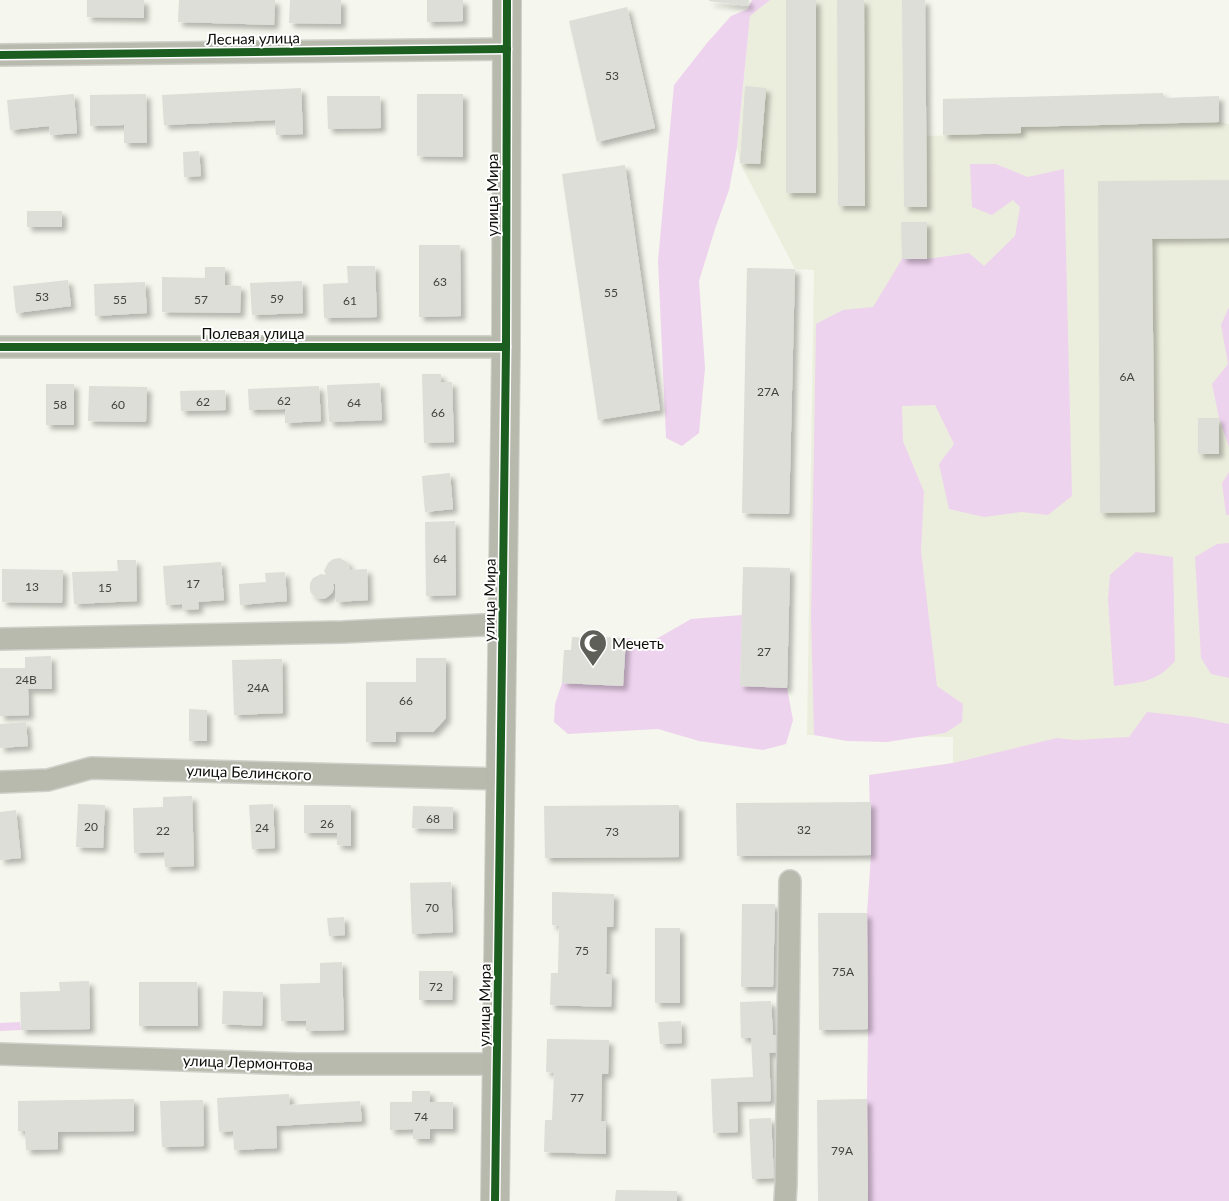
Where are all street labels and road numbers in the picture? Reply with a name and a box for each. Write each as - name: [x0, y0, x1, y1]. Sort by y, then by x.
- street label: Лесная улица: [205, 28, 300, 48]
- street label: улица Мира: [483, 153, 501, 237]
- street label: Полевая улица: [202, 324, 304, 342]
- street label: улица Мира: [479, 558, 499, 642]
- street label: улица Белинского: [186, 761, 312, 783]
- street label: улица Мира: [474, 963, 494, 1047]
- street label: улица Лермонтова: [183, 1051, 313, 1073]

